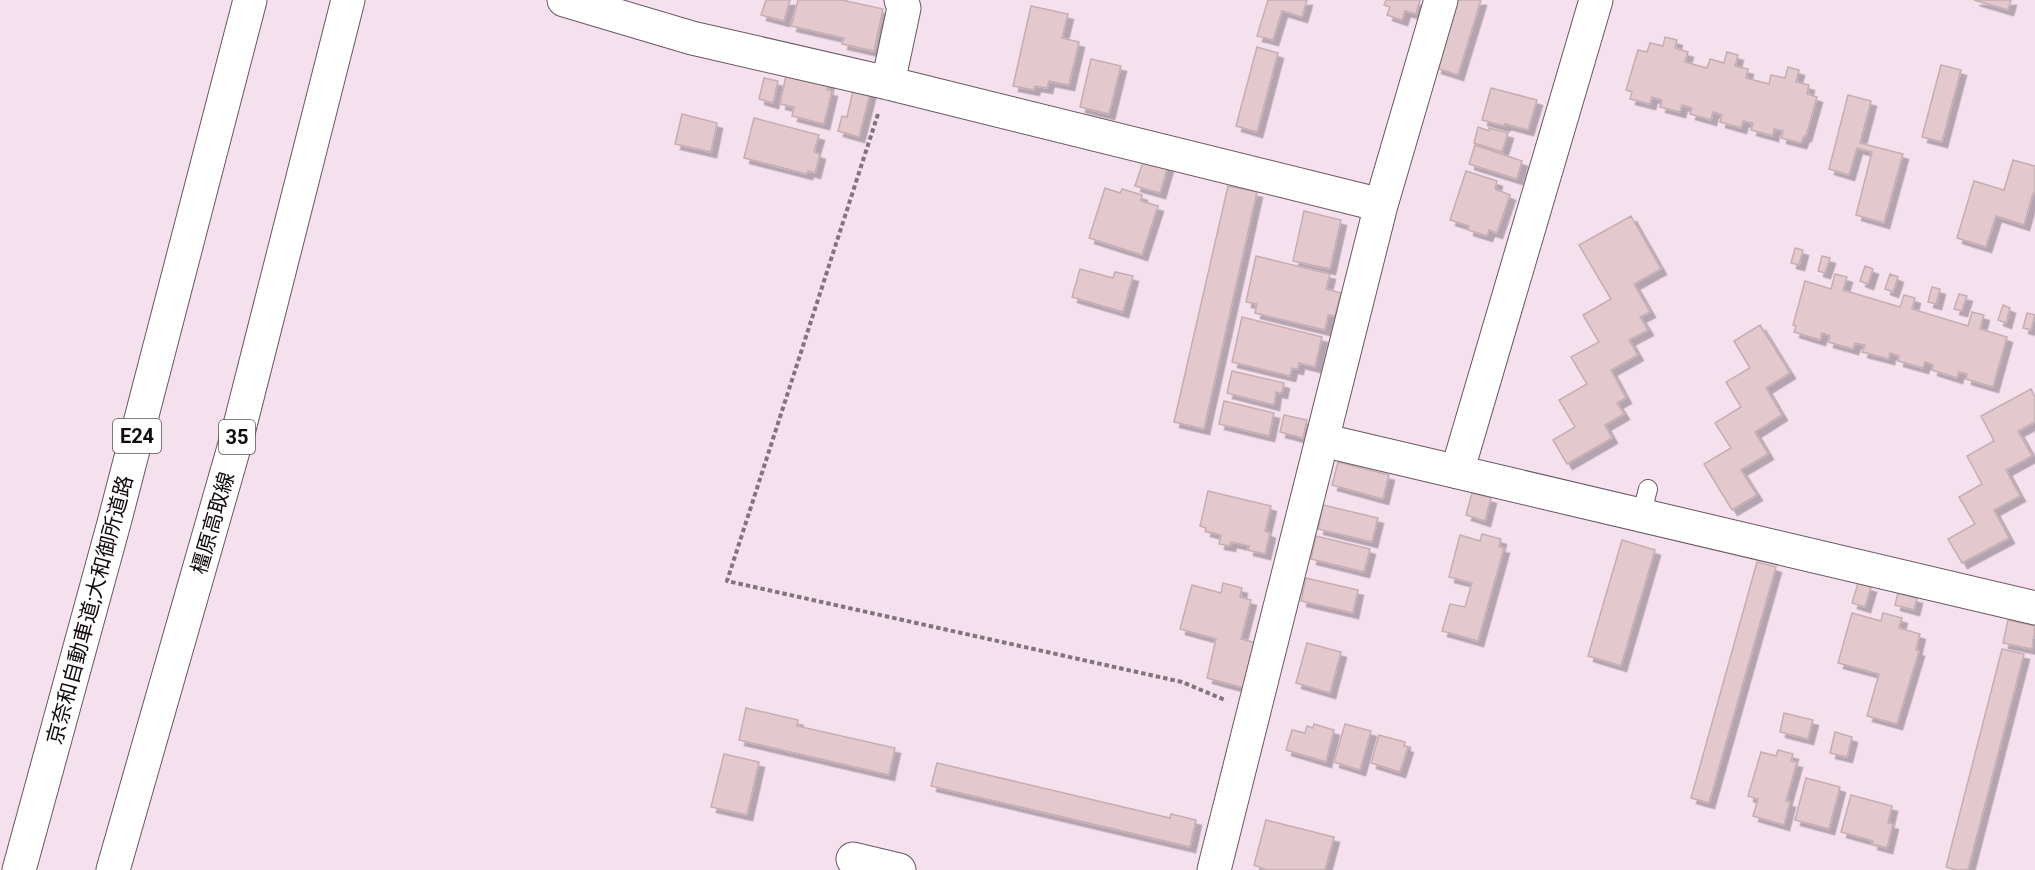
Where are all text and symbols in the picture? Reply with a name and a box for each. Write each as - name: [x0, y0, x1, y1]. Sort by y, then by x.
- road number: E24: [113, 419, 161, 453]
- road number: 35: [219, 420, 255, 454]
- street label: 橿原高取線: [187, 469, 239, 577]
- street label: 京奈和自動車道;大和御所道路: [43, 473, 137, 747]

